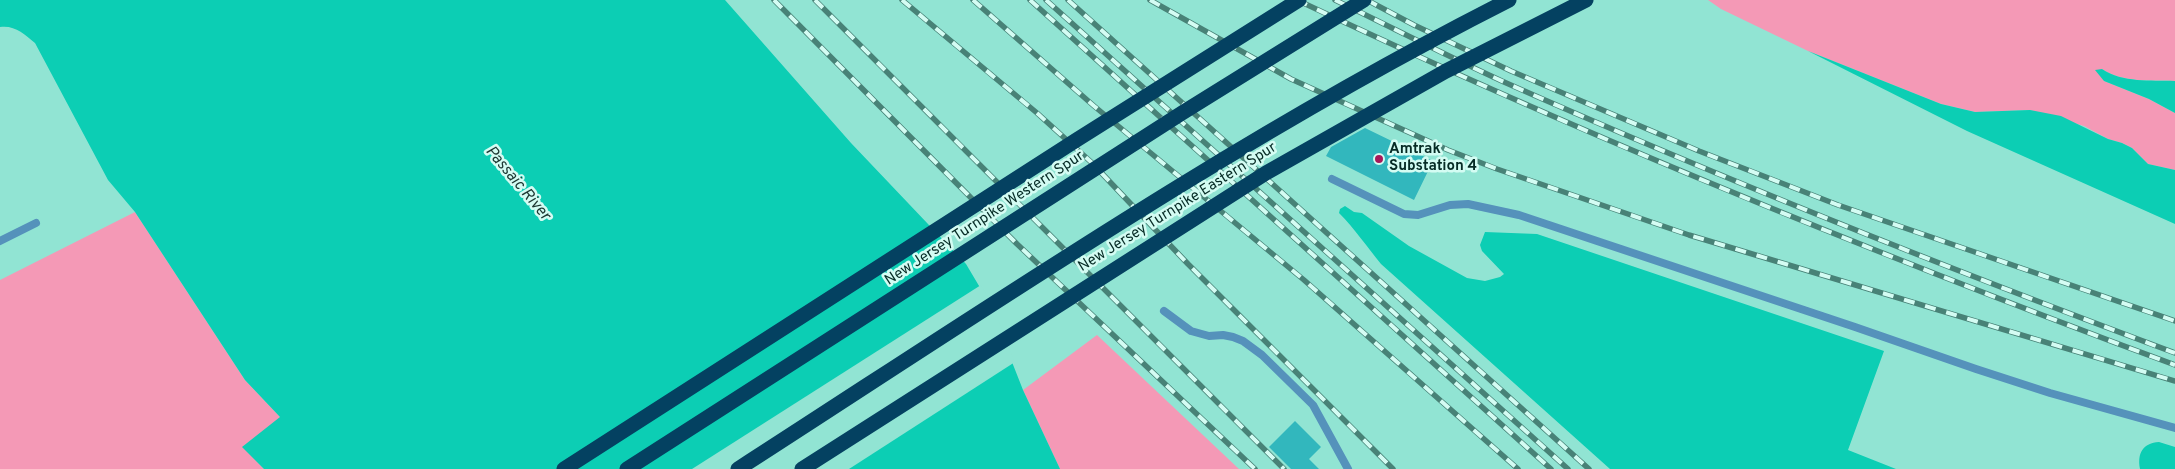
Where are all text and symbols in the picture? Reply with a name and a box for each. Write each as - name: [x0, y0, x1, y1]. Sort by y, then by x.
- street label: New Jersey Turnpike Eastern Spur: [1075, 139, 1281, 277]
- place label: Amtrak Substation 4: [1389, 141, 1477, 176]
- water label: Passaic River: [480, 143, 554, 225]
- street label: New Jersey Turnpike Western Spur: [882, 148, 1088, 290]
- marker: Amtrak Substation 4: [1373, 153, 1385, 165]

